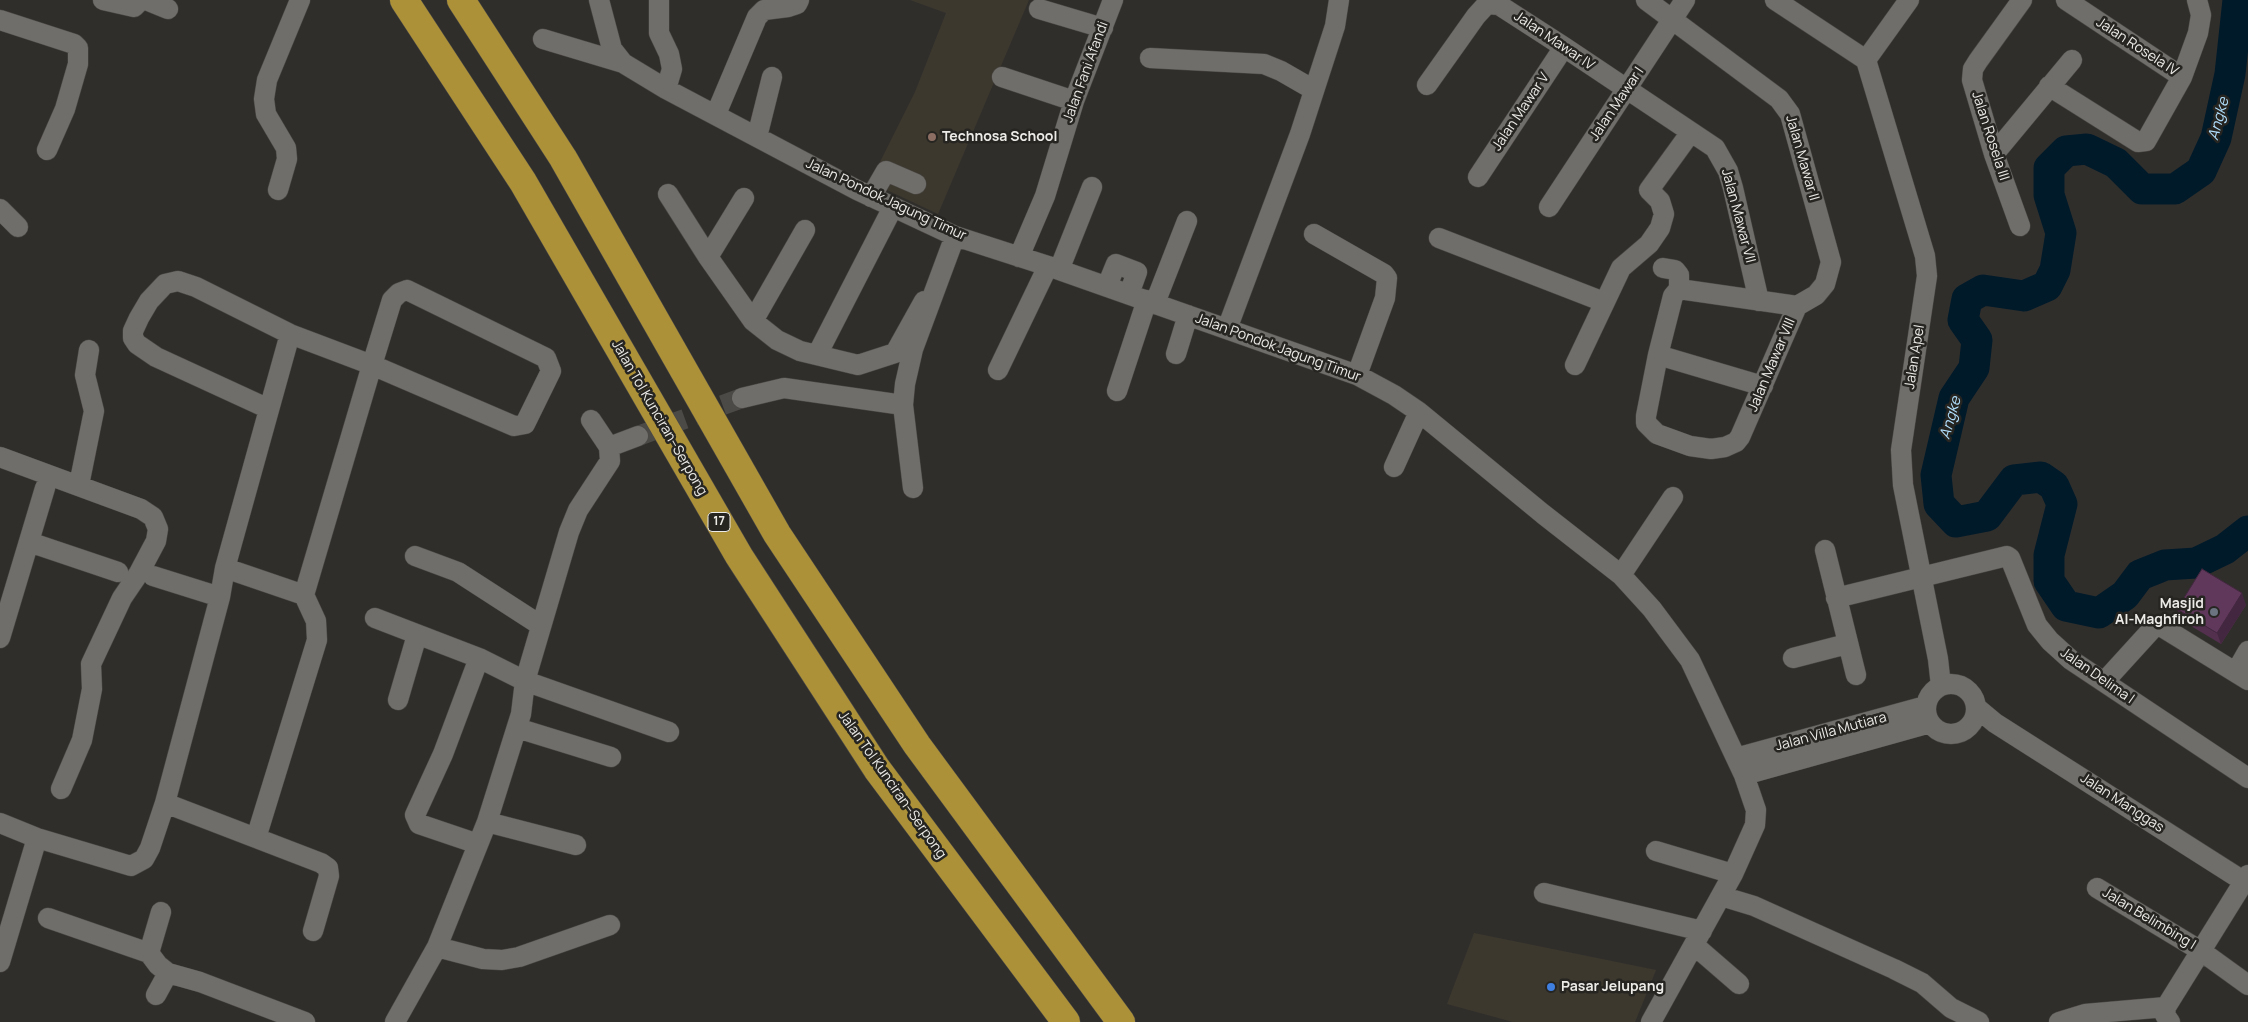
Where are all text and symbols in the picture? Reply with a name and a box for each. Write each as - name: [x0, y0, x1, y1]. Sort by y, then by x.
- street label: Jalan Mawar IV: [1511, 8, 1597, 74]
- street label: Jalan Rosela IV: [2093, 14, 2181, 80]
- street label: Jalan Fani Afandi: [1060, 19, 1112, 125]
- street label: Jalan Mawar I: [1586, 64, 1648, 144]
- street label: Jalan Mawar V: [1489, 70, 1553, 154]
- street label: Jalan Rosela III: [1968, 89, 2012, 183]
- water label: Angke: [2205, 96, 2233, 142]
- street label: Jalan Mawar II: [1782, 113, 1822, 203]
- place label: Technosa School: [942, 129, 1057, 145]
- marker: Technosa School: [926, 131, 938, 143]
- street label: Jalan Pondok Jagung Timur: [803, 155, 969, 245]
- street label: Jalan Mawar VII: [1717, 167, 1759, 265]
- street label: Jalan Pondok Jagung Timur: [1193, 310, 1363, 386]
- street label: Jalan Mawar VIII: [1745, 316, 1799, 414]
- street label: Jalan Apel: [1902, 324, 1928, 390]
- street label: Jalan Tol Kunciran–Serpong: [608, 337, 710, 499]
- water label: Angke: [1936, 395, 1966, 441]
- road number: 17: [708, 512, 730, 532]
- place label: Masjid Al-Maghfiroh: [2115, 596, 2204, 628]
- marker: Masjid Al-Maghfiroh: [2208, 606, 2220, 618]
- street label: Jalan Delima I: [2057, 644, 2137, 708]
- street label: Jalan Tol Kunciran–Serpong: [834, 708, 950, 862]
- street label: Jalan Villa Mutiara: [1774, 709, 1888, 755]
- street label: Jalan Manggas: [2077, 770, 2167, 836]
- street label: Jalan Belimbing I: [2099, 885, 2199, 953]
- place label: Pasar Jelupang: [1561, 979, 1664, 995]
- marker: Pasar Jelupang: [1545, 981, 1557, 993]

